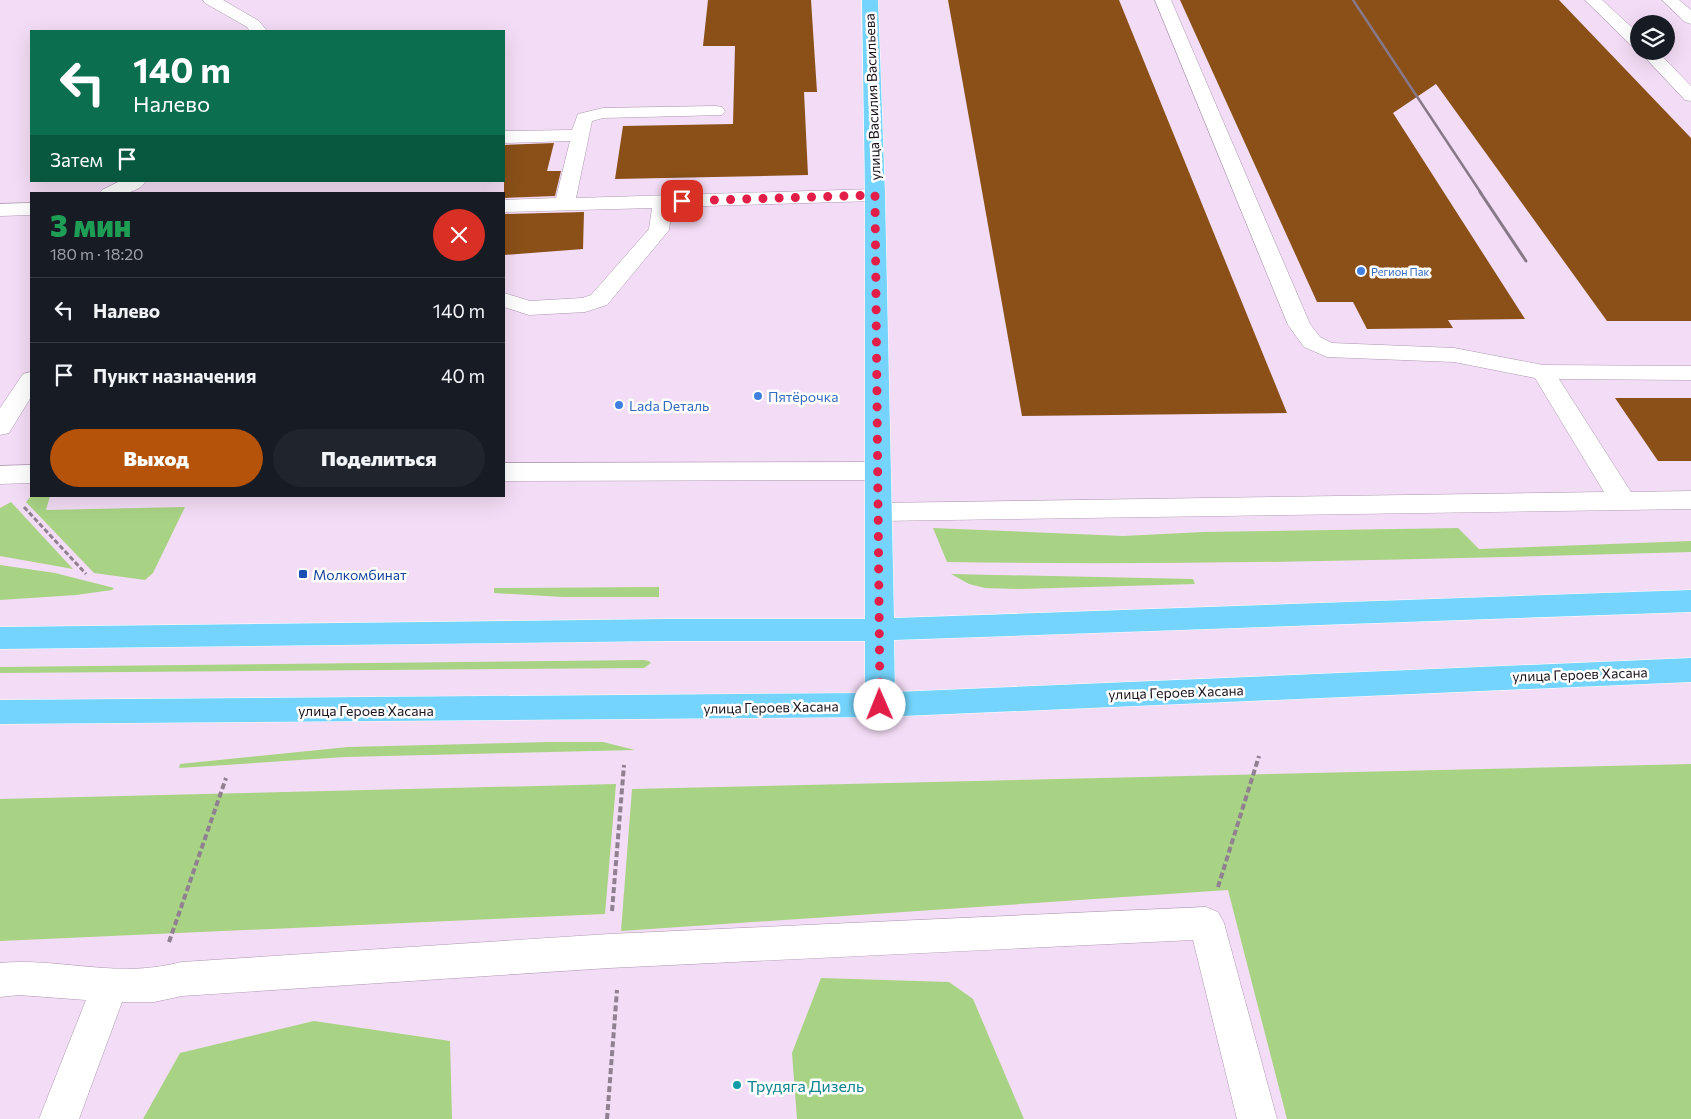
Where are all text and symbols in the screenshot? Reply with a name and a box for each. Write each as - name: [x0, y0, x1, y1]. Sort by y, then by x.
- street label: улица Василия Васильева: [861, 13, 883, 181]
- map controls: [1630, 15, 1675, 60]
- button: layers: [1630, 15, 1675, 60]
- text: 140 m: [133, 47, 231, 90]
- icon: left: [50, 50, 115, 115]
- text: Налево: [133, 90, 210, 117]
- icon: arrive: [113, 145, 141, 173]
- text: Затем: [50, 148, 103, 171]
- pin: [661, 180, 703, 222]
- icon: arrive: [668, 187, 696, 215]
- text: 3 мин: [50, 206, 131, 243]
- button: close: [433, 209, 485, 261]
- text: 180 m · 18:20: [50, 244, 144, 263]
- marker: Регион Пак: [1355, 265, 1367, 277]
- place label: Регион Пак: [1371, 265, 1430, 278]
- icon: left: [50, 296, 78, 324]
- text: Налево: [93, 299, 160, 322]
- text: 140 m: [433, 299, 485, 322]
- icon: arrive: [50, 361, 78, 389]
- text: Пункт назначения: [93, 364, 256, 387]
- text: 40 m: [441, 364, 485, 387]
- place label: Пятёрочка: [768, 388, 838, 405]
- marker: Пятёрочка: [752, 390, 764, 402]
- place label: Lada Dеталь: [629, 397, 709, 414]
- marker: Lada Dеталь: [613, 399, 625, 411]
- button: Выход: [50, 429, 263, 487]
- button: Поделиться: [273, 429, 485, 487]
- place label: Молкомбинат: [313, 566, 407, 583]
- marker: Молкомбинат: [297, 568, 309, 580]
- street label: улица Героев Хасана: [1512, 663, 1648, 685]
- position arrow: [853, 678, 905, 730]
- street label: улица Героев Хасана: [1108, 681, 1244, 703]
- street label: улица Героев Хасана: [703, 697, 839, 717]
- street label: улица Героев Хасана: [298, 702, 434, 719]
- place label: Трудяга Дизель: [747, 1076, 864, 1095]
- marker: Трудяга Дизель: [731, 1079, 743, 1091]

